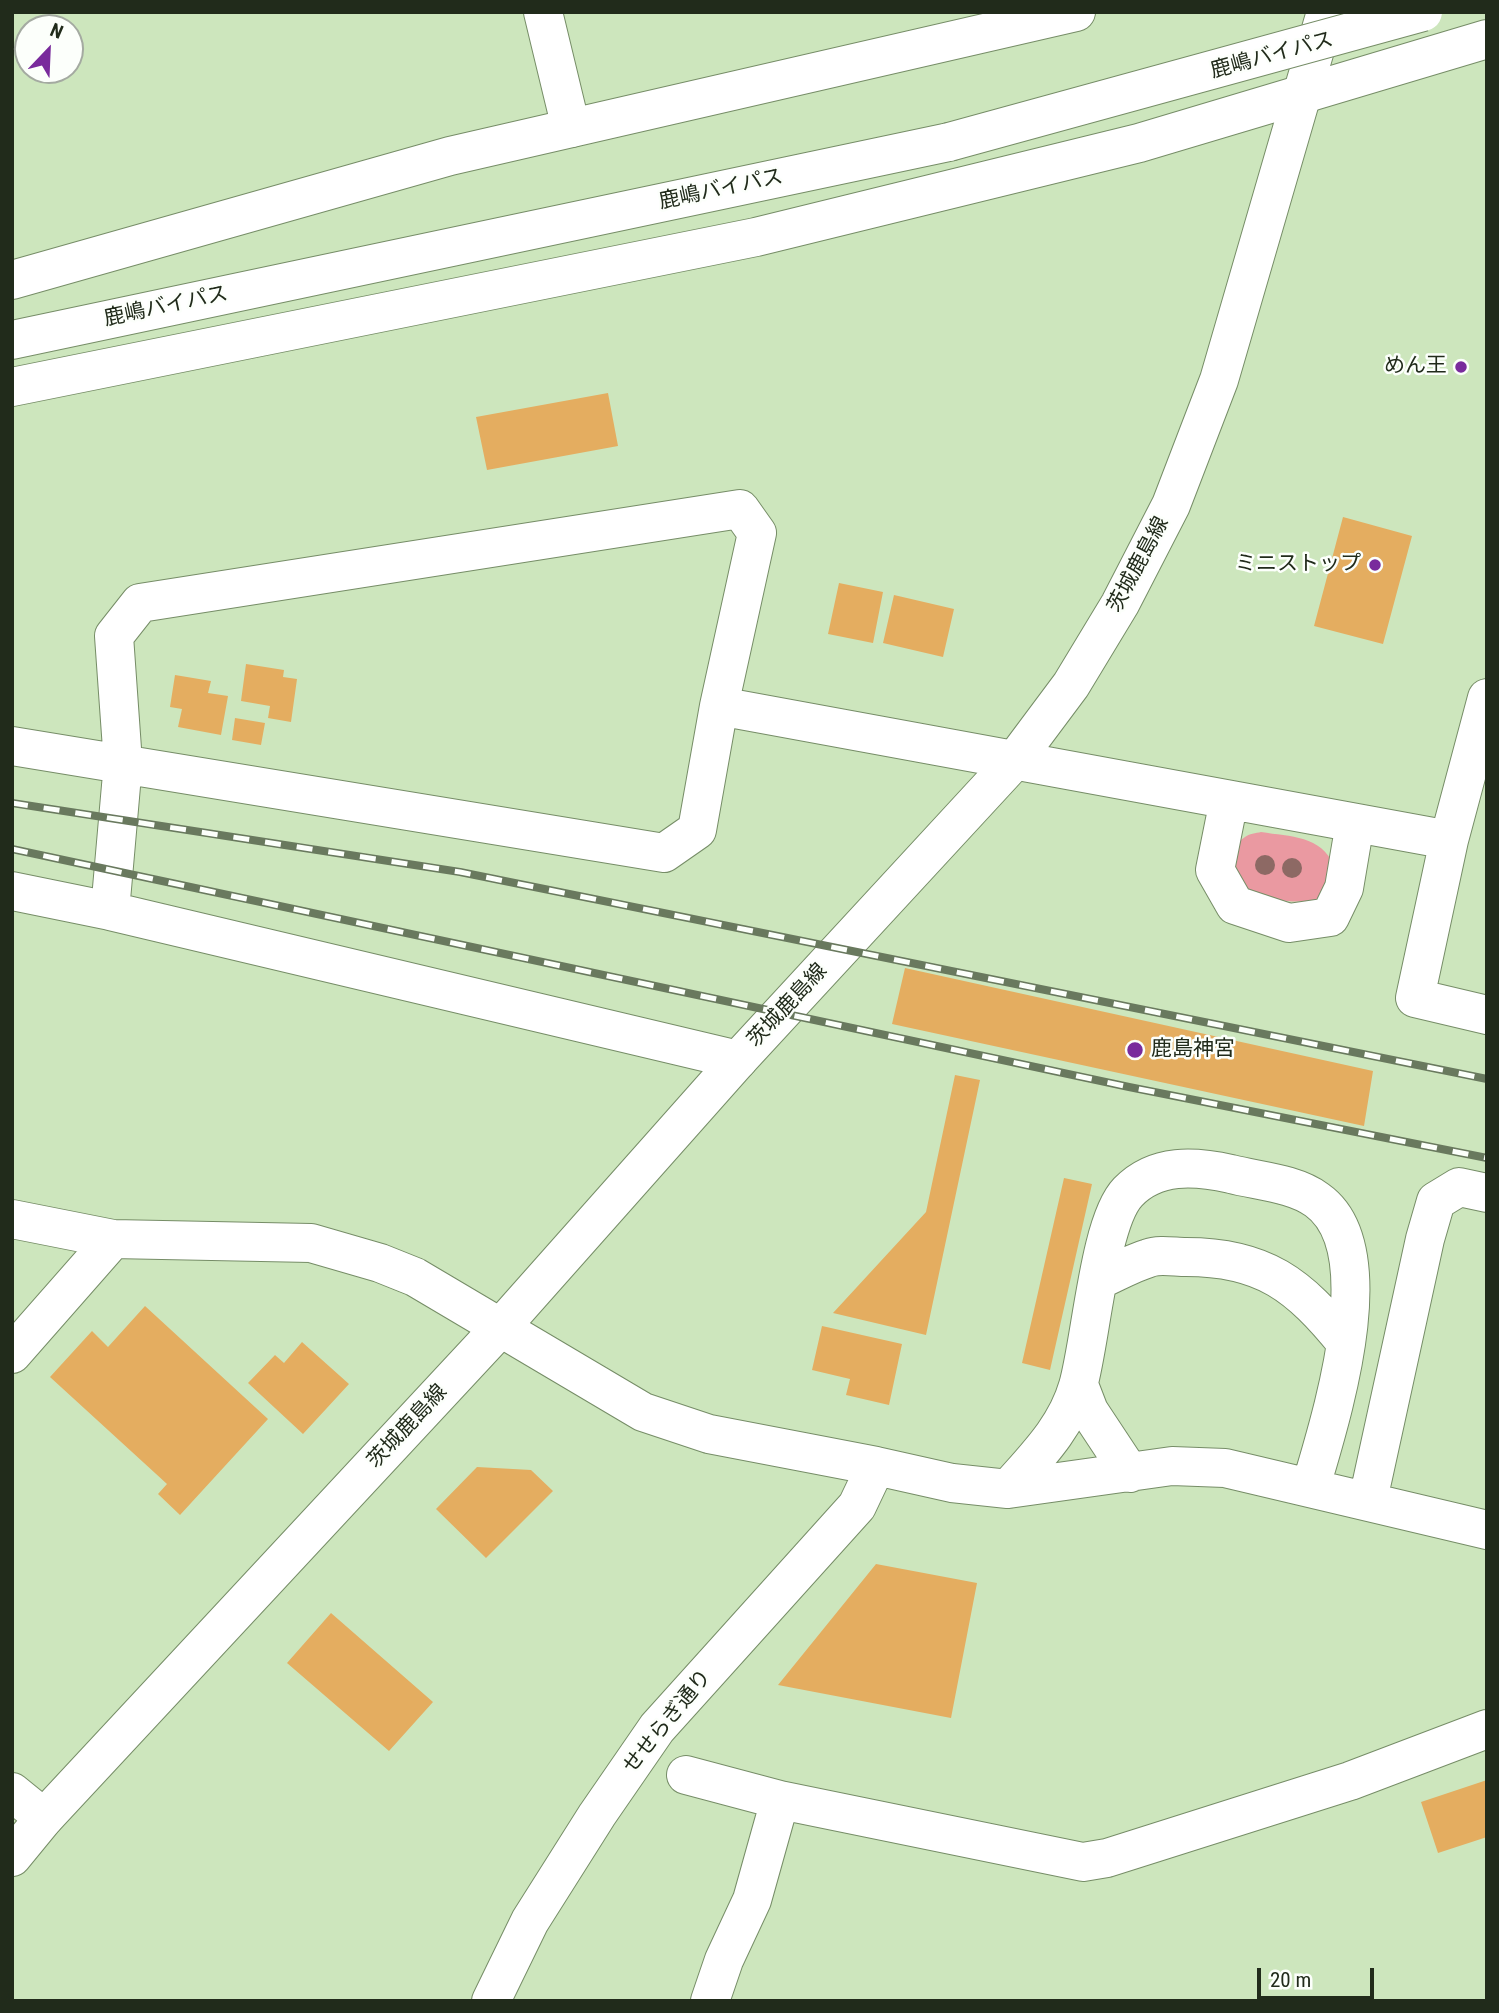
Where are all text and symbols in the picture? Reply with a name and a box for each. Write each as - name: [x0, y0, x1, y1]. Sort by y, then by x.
- north arrow: [14, 14, 84, 84]
- text: N: [47, 18, 66, 44]
- street label: 鹿嶋バイパス: [1208, 28, 1336, 84]
- street label: 鹿嶋バイパス: [657, 165, 785, 215]
- street label: 鹿嶋バイパス: [102, 282, 230, 332]
- place label: めん王: [1384, 354, 1447, 380]
- marker: めん王: [1453, 359, 1469, 375]
- street label: 茨城鹿島線: [1103, 513, 1175, 617]
- place label: ミニストップ: [1235, 552, 1361, 578]
- marker: ミニストップ: [1367, 557, 1383, 573]
- street label: 茨城鹿島線: [743, 959, 833, 1053]
- place label: 鹿島神宮: [1151, 1037, 1235, 1063]
- marker: 鹿島神宮: [1125, 1040, 1145, 1060]
- street label: 茨城鹿島線: [363, 1380, 453, 1474]
- street label: せせらぎ通り: [619, 1665, 717, 1779]
- scale bar: [1261, 1954, 1378, 1998]
- text: 20 m: [1270, 1968, 1311, 1992]

